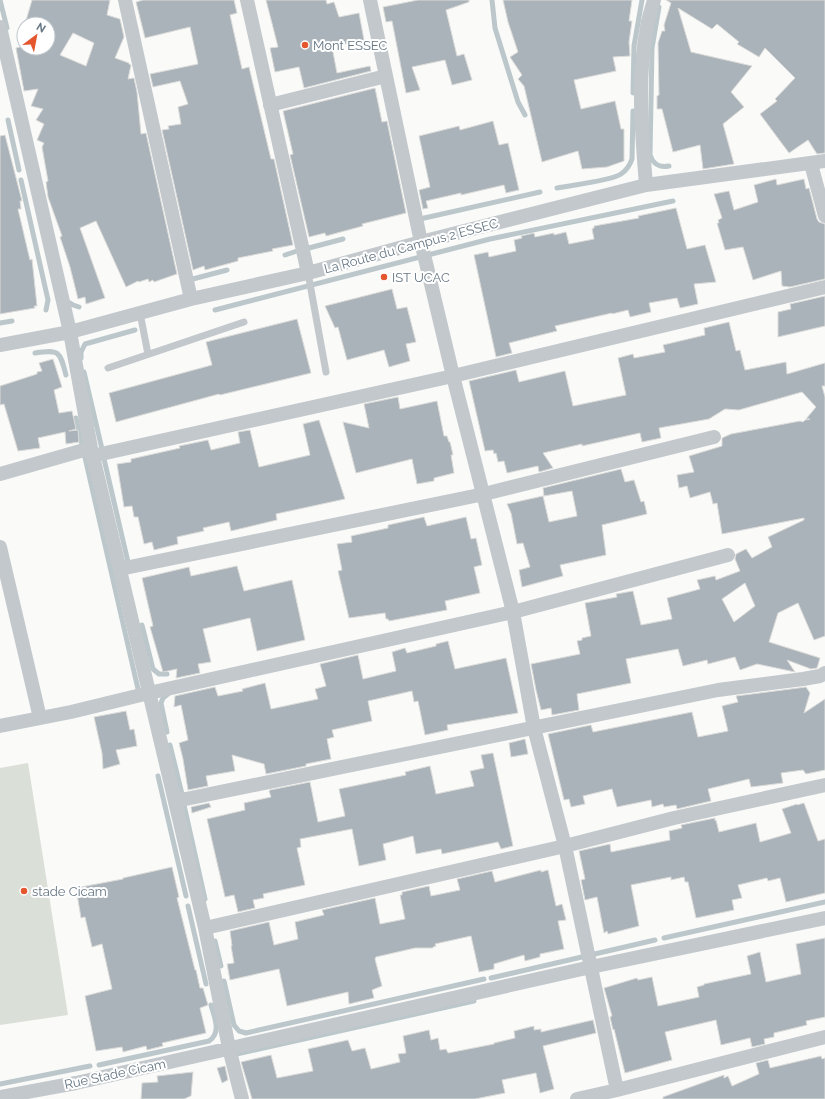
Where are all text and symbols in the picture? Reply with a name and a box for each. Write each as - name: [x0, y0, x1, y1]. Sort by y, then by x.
- north arrow: [16, 16, 56, 56]
- text: N: [34, 20, 48, 36]
- place label: Mont ESSEC: [313, 38, 388, 53]
- marker: Mont ESSEC: [300, 40, 310, 50]
- street label: La Route du Campus 2 ESSEC: [322, 215, 500, 276]
- place label: IST UCAC: [392, 270, 450, 285]
- marker: IST UCAC: [379, 272, 389, 282]
- place label: stade Cicam: [32, 884, 107, 899]
- marker: stade Cicam: [19, 886, 29, 896]
- street label: Rue Stade Cicam: [63, 1056, 167, 1092]

